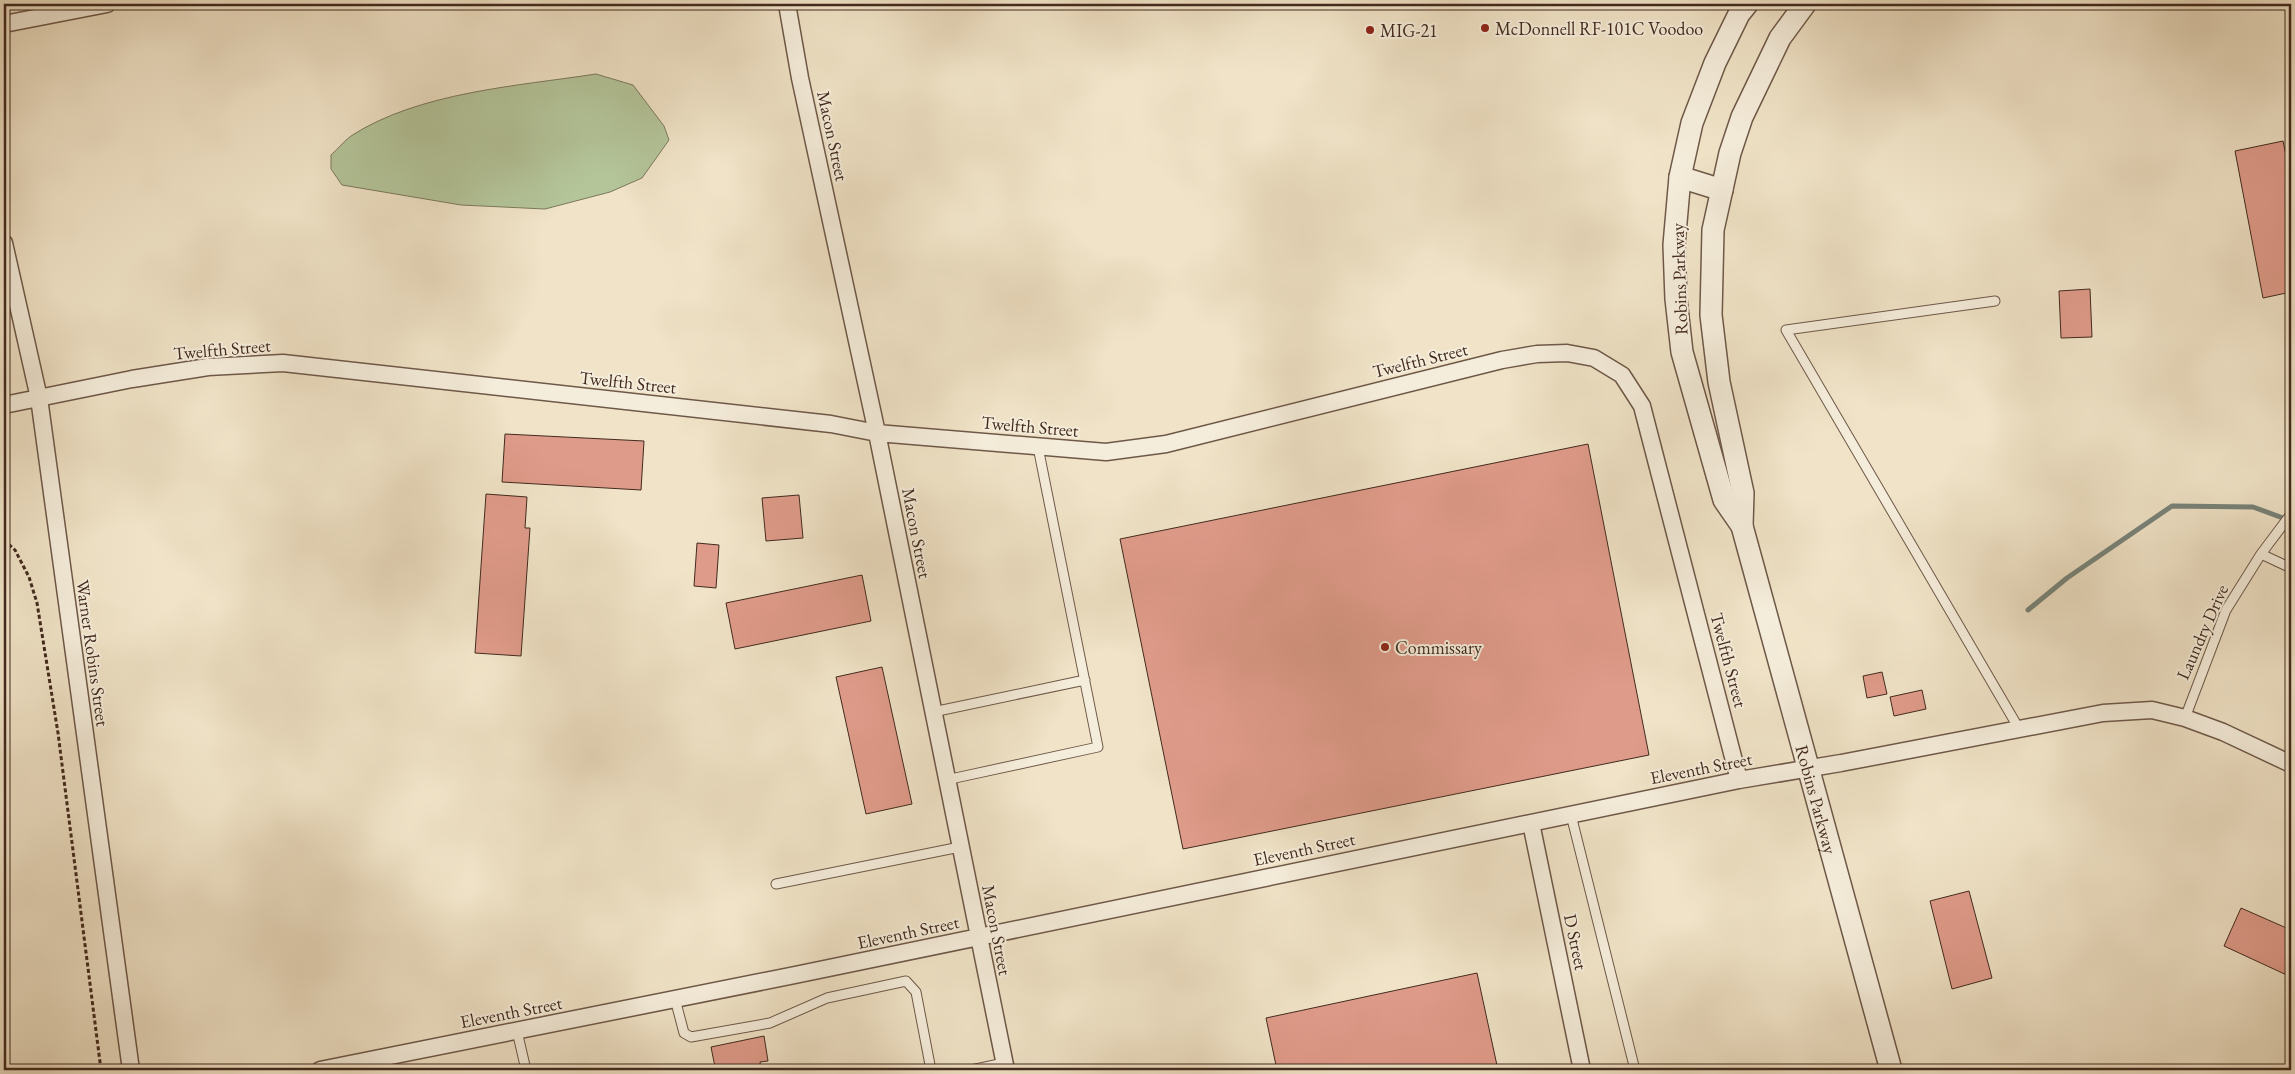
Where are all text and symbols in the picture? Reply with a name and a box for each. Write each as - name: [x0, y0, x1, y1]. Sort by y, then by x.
- place label: McDonnell RF-101C Voodoo: [1495, 17, 1703, 40]
- place label: MIG-21: [1380, 19, 1438, 42]
- marker: McDonnell RF-101C Voodoo: [1479, 22, 1491, 34]
- marker: MIG-21: [1364, 24, 1376, 36]
- street label: Macon Street: [812, 89, 854, 184]
- street label: Robins Parkway: [1666, 223, 1692, 335]
- street label: Twelfth Street: [173, 333, 272, 365]
- street label: Twelfth Street: [1370, 337, 1470, 383]
- street label: Twelfth Street: [578, 365, 678, 399]
- street label: Twelfth Street: [981, 410, 1080, 442]
- street label: Macon Street: [897, 486, 937, 580]
- street label: Warner Robins Street: [71, 578, 115, 728]
- street label: Laundry Drive: [2171, 581, 2233, 683]
- street label: Twelfth Street: [1705, 610, 1753, 710]
- place label: Commissary: [1395, 636, 1482, 659]
- marker: Commissary: [1379, 641, 1391, 653]
- street label: Robins Parkway: [1791, 742, 1843, 856]
- street label: Eleventh Street: [1648, 747, 1754, 789]
- street label: Eleventh Street: [1251, 827, 1357, 871]
- street label: Macon Street: [977, 883, 1017, 977]
- street label: Eleventh Street: [855, 910, 961, 954]
- street label: D Street: [1559, 912, 1593, 972]
- street label: Eleventh Street: [458, 991, 564, 1033]

